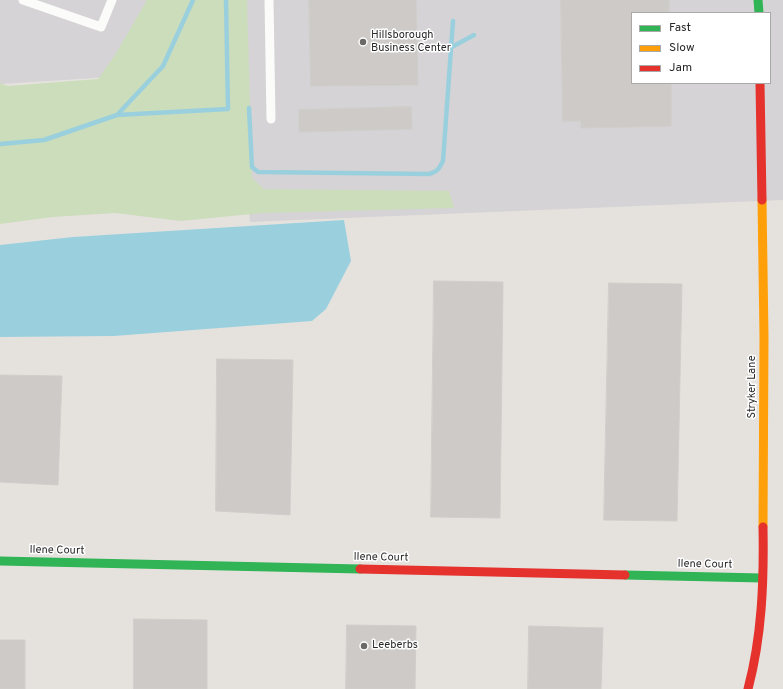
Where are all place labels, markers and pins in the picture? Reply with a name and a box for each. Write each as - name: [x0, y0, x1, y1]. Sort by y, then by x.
- place label: Hillsborough Business Center: [371, 29, 451, 55]
- marker: Hillsborough Business Center: [358, 37, 368, 47]
- place label: Leeberbs: [372, 639, 418, 653]
- marker: Leeberbs: [359, 641, 369, 651]

